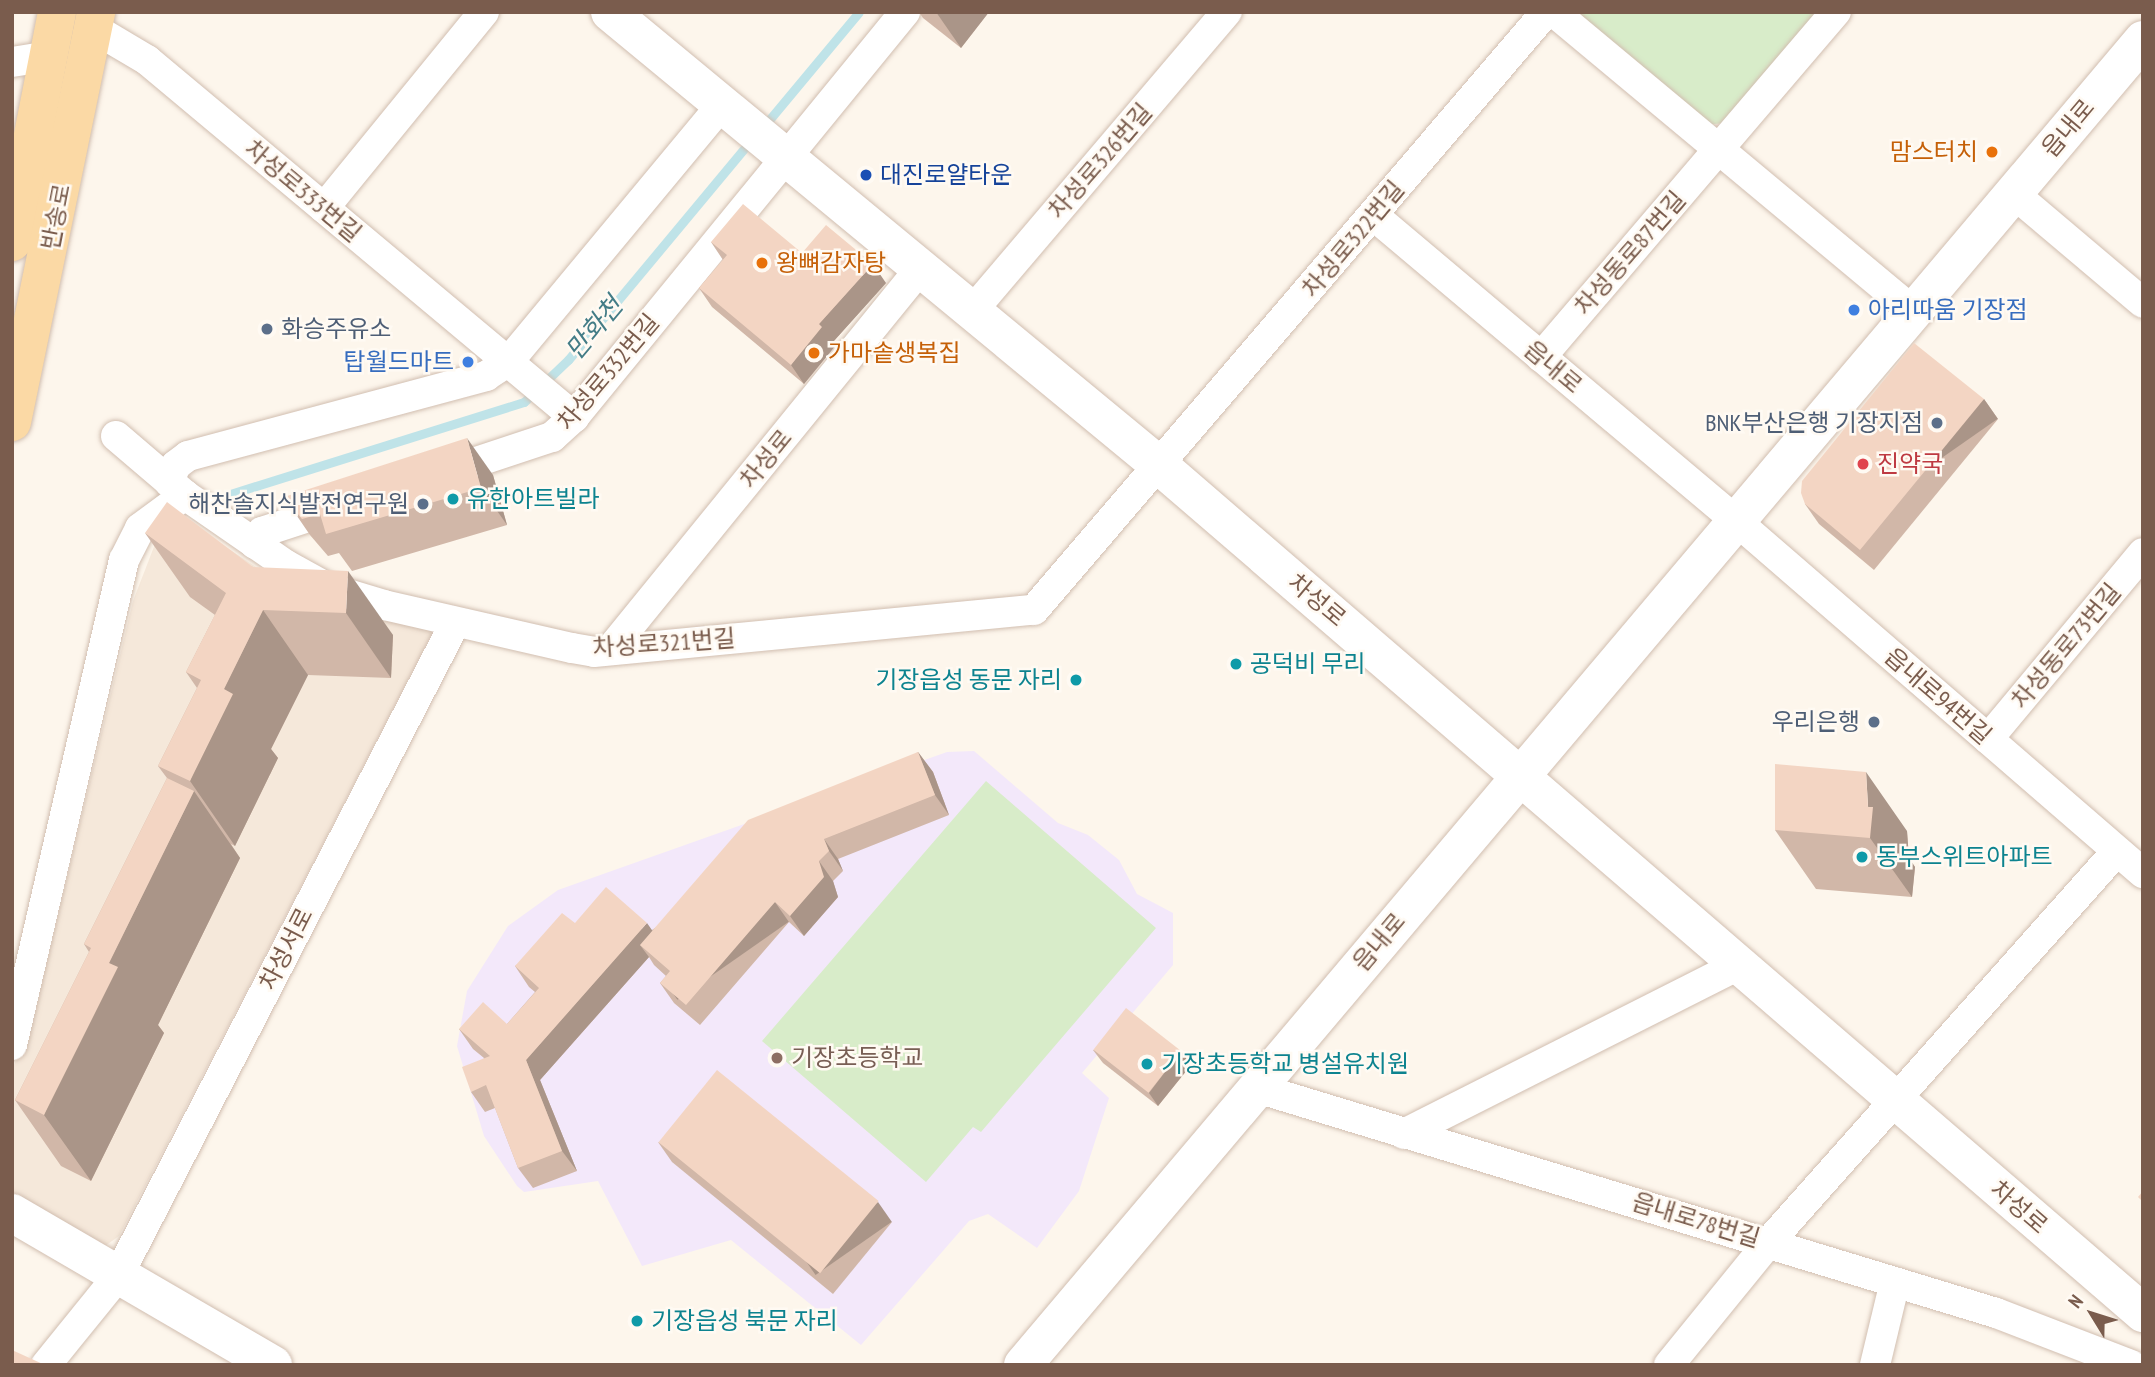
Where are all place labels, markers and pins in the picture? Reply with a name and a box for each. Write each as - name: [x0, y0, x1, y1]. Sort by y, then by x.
- place label: 맘스터치: [1890, 138, 1978, 166]
- marker: 맘스터치: [1984, 144, 2000, 160]
- place label: 대진로얄타운: [880, 161, 1012, 189]
- marker: 대진로얄타운: [858, 167, 874, 183]
- place label: 왕뼈감자탕: [776, 249, 886, 277]
- marker: 왕뼈감자탕: [754, 255, 770, 271]
- place label: 아리따움 기장점: [1868, 296, 2028, 324]
- marker: 아리따움 기장점: [1846, 302, 1862, 318]
- place label: 화승주유소: [281, 315, 391, 343]
- marker: 화승주유소: [259, 321, 275, 337]
- place label: 가마솥생복집: [828, 339, 960, 367]
- marker: 가마솥생복집: [806, 345, 822, 361]
- place label: 탑월드마트: [344, 348, 454, 376]
- marker: 탑월드마트: [460, 354, 476, 370]
- place label: BNK부산은행 기장지점: [1705, 409, 1923, 437]
- marker: BNK부산은행 기장지점: [1929, 415, 1945, 431]
- place label: 진약국: [1877, 450, 1943, 478]
- marker: 진약국: [1855, 456, 1871, 472]
- place label: 유한아트빌라: [467, 485, 599, 513]
- place label: 해찬솔지식발전연구원: [188, 490, 409, 518]
- marker: 유한아트빌라: [445, 491, 461, 507]
- marker: 해찬솔지식발전연구원: [415, 496, 431, 512]
- place label: 공덕비 무리: [1250, 650, 1365, 678]
- marker: 공덕비 무리: [1228, 656, 1244, 672]
- place label: 기장읍성 동문 자리: [875, 666, 1062, 694]
- marker: 기장읍성 동문 자리: [1068, 672, 1084, 688]
- place label: 우리은행: [1772, 708, 1860, 736]
- marker: 우리은행: [1866, 714, 1882, 730]
- place label: 동부스위트아파트: [1876, 843, 2053, 871]
- marker: 동부스위트아파트: [1854, 849, 1870, 865]
- place label: 기장초등학교: [791, 1044, 923, 1072]
- marker: 기장초등학교: [769, 1050, 785, 1066]
- place label: 기장초등학교 병설유치원: [1161, 1050, 1409, 1078]
- marker: 기장초등학교 병설유치원: [1139, 1056, 1155, 1072]
- place label: 기장읍성 북문 자리: [651, 1307, 838, 1335]
- marker: 기장읍성 북문 자리: [629, 1313, 645, 1329]

